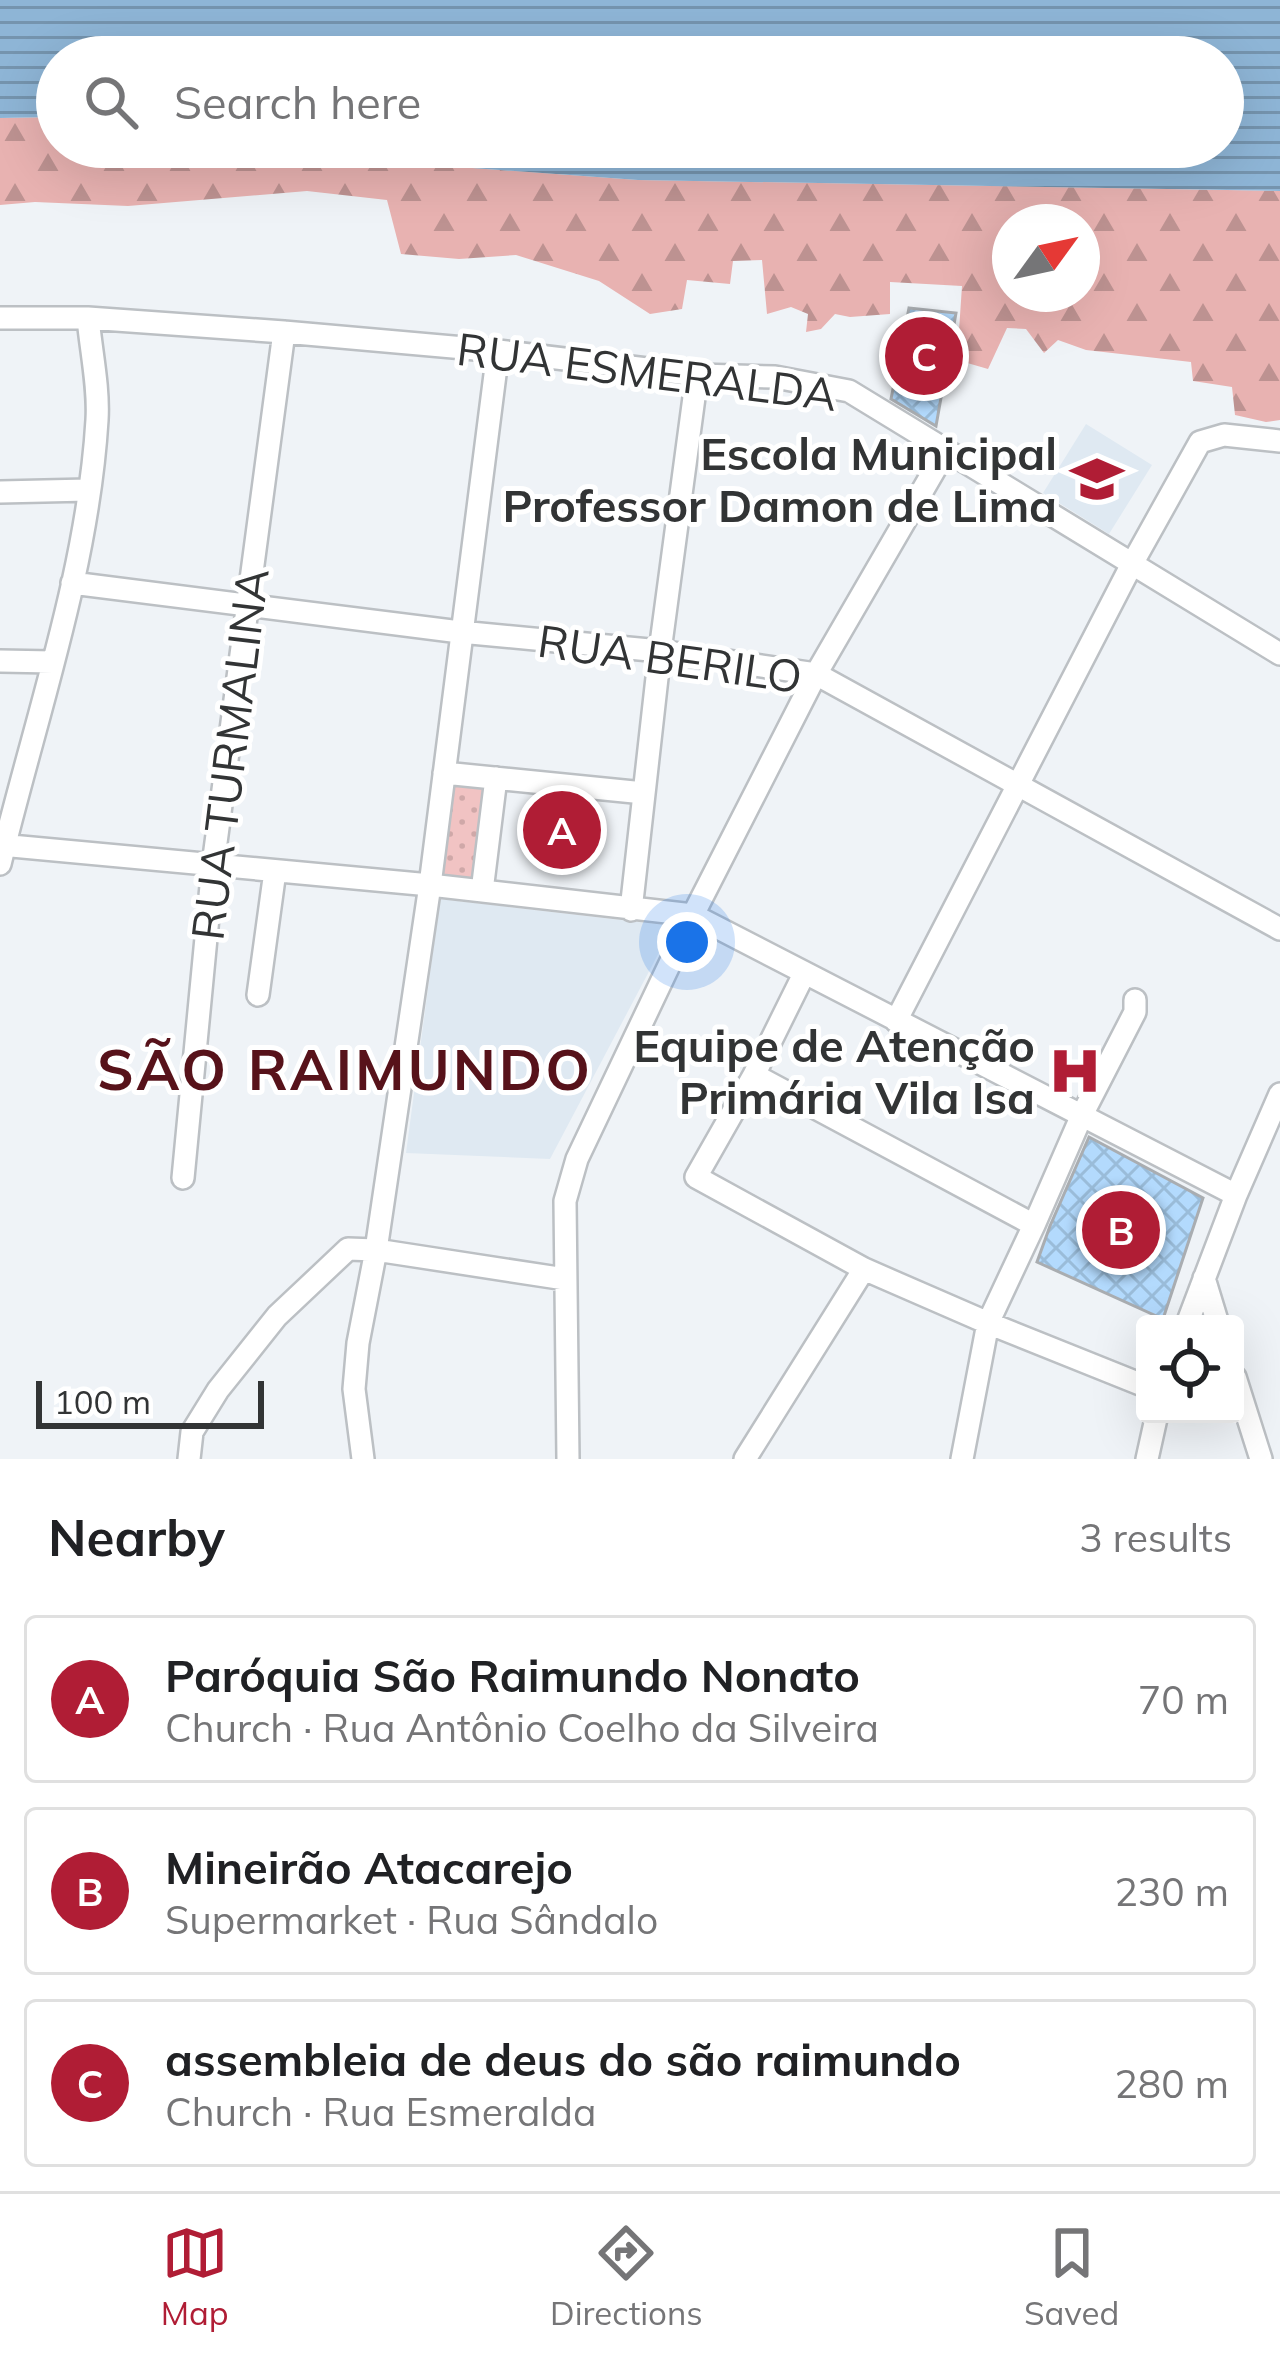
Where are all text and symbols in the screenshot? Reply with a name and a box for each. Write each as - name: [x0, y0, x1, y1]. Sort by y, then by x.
- search box: [36, 36, 1244, 168]
- icon: search: [78, 69, 144, 135]
- text: Search here: [174, 74, 421, 130]
- north arrow: [992, 204, 1100, 312]
- pin: C: [885, 311, 963, 401]
- street label: RUA ESMERALDA: [454, 320, 840, 422]
- place label: Escola Municipal Professor Damon de Lima: [502, 425, 1057, 533]
- school or university icon: Escola Municipal Professor Damon de Lima: [1068, 450, 1126, 508]
- street label: RUA TURMALINA: [178, 565, 280, 943]
- street label: RUA BERILO: [534, 612, 806, 704]
- pin: A: [523, 785, 601, 875]
- your location: [657, 912, 717, 972]
- place label: Equipe de Atenção Primária Vila Isa: [633, 1017, 1035, 1125]
- district label: SÃO RAIMUNDO: [97, 1033, 593, 1104]
- hospital icon: Equipe de Atenção Primária Vila Isa: [1046, 1042, 1104, 1100]
- pin: B: [1082, 1185, 1160, 1275]
- map controls: [1136, 1315, 1244, 1423]
- button: locate: [1136, 1315, 1244, 1423]
- scale bar: [36, 1375, 264, 1428]
- text: 100 m: [54, 1381, 151, 1422]
- text: Nearby: [48, 1505, 225, 1569]
- text: 3 results: [1079, 1513, 1232, 1562]
- text: Paróquia São Raimundo Nonato: [165, 1647, 860, 1703]
- text: A: [75, 1675, 105, 1724]
- text: 70 m: [1138, 1675, 1229, 1724]
- text: Church · Rua Antônio Coelho da Silveira: [165, 1703, 879, 1752]
- text: Mineirão Atacarejo: [165, 1839, 573, 1895]
- text: B: [77, 1867, 103, 1916]
- text: 230 m: [1114, 1867, 1229, 1916]
- text: Supermarket · Rua Sândalo: [165, 1895, 658, 1944]
- text: assembleia de deus do são raimundo: [165, 2031, 961, 2087]
- text: C: [77, 2059, 103, 2108]
- text: 280 m: [1114, 2059, 1229, 2108]
- text: Church · Rua Esmeralda: [165, 2087, 596, 2136]
- tab: Map: [161, 2220, 229, 2333]
- tab: Directions: [550, 2220, 703, 2333]
- tab: Saved: [1024, 2220, 1119, 2333]

